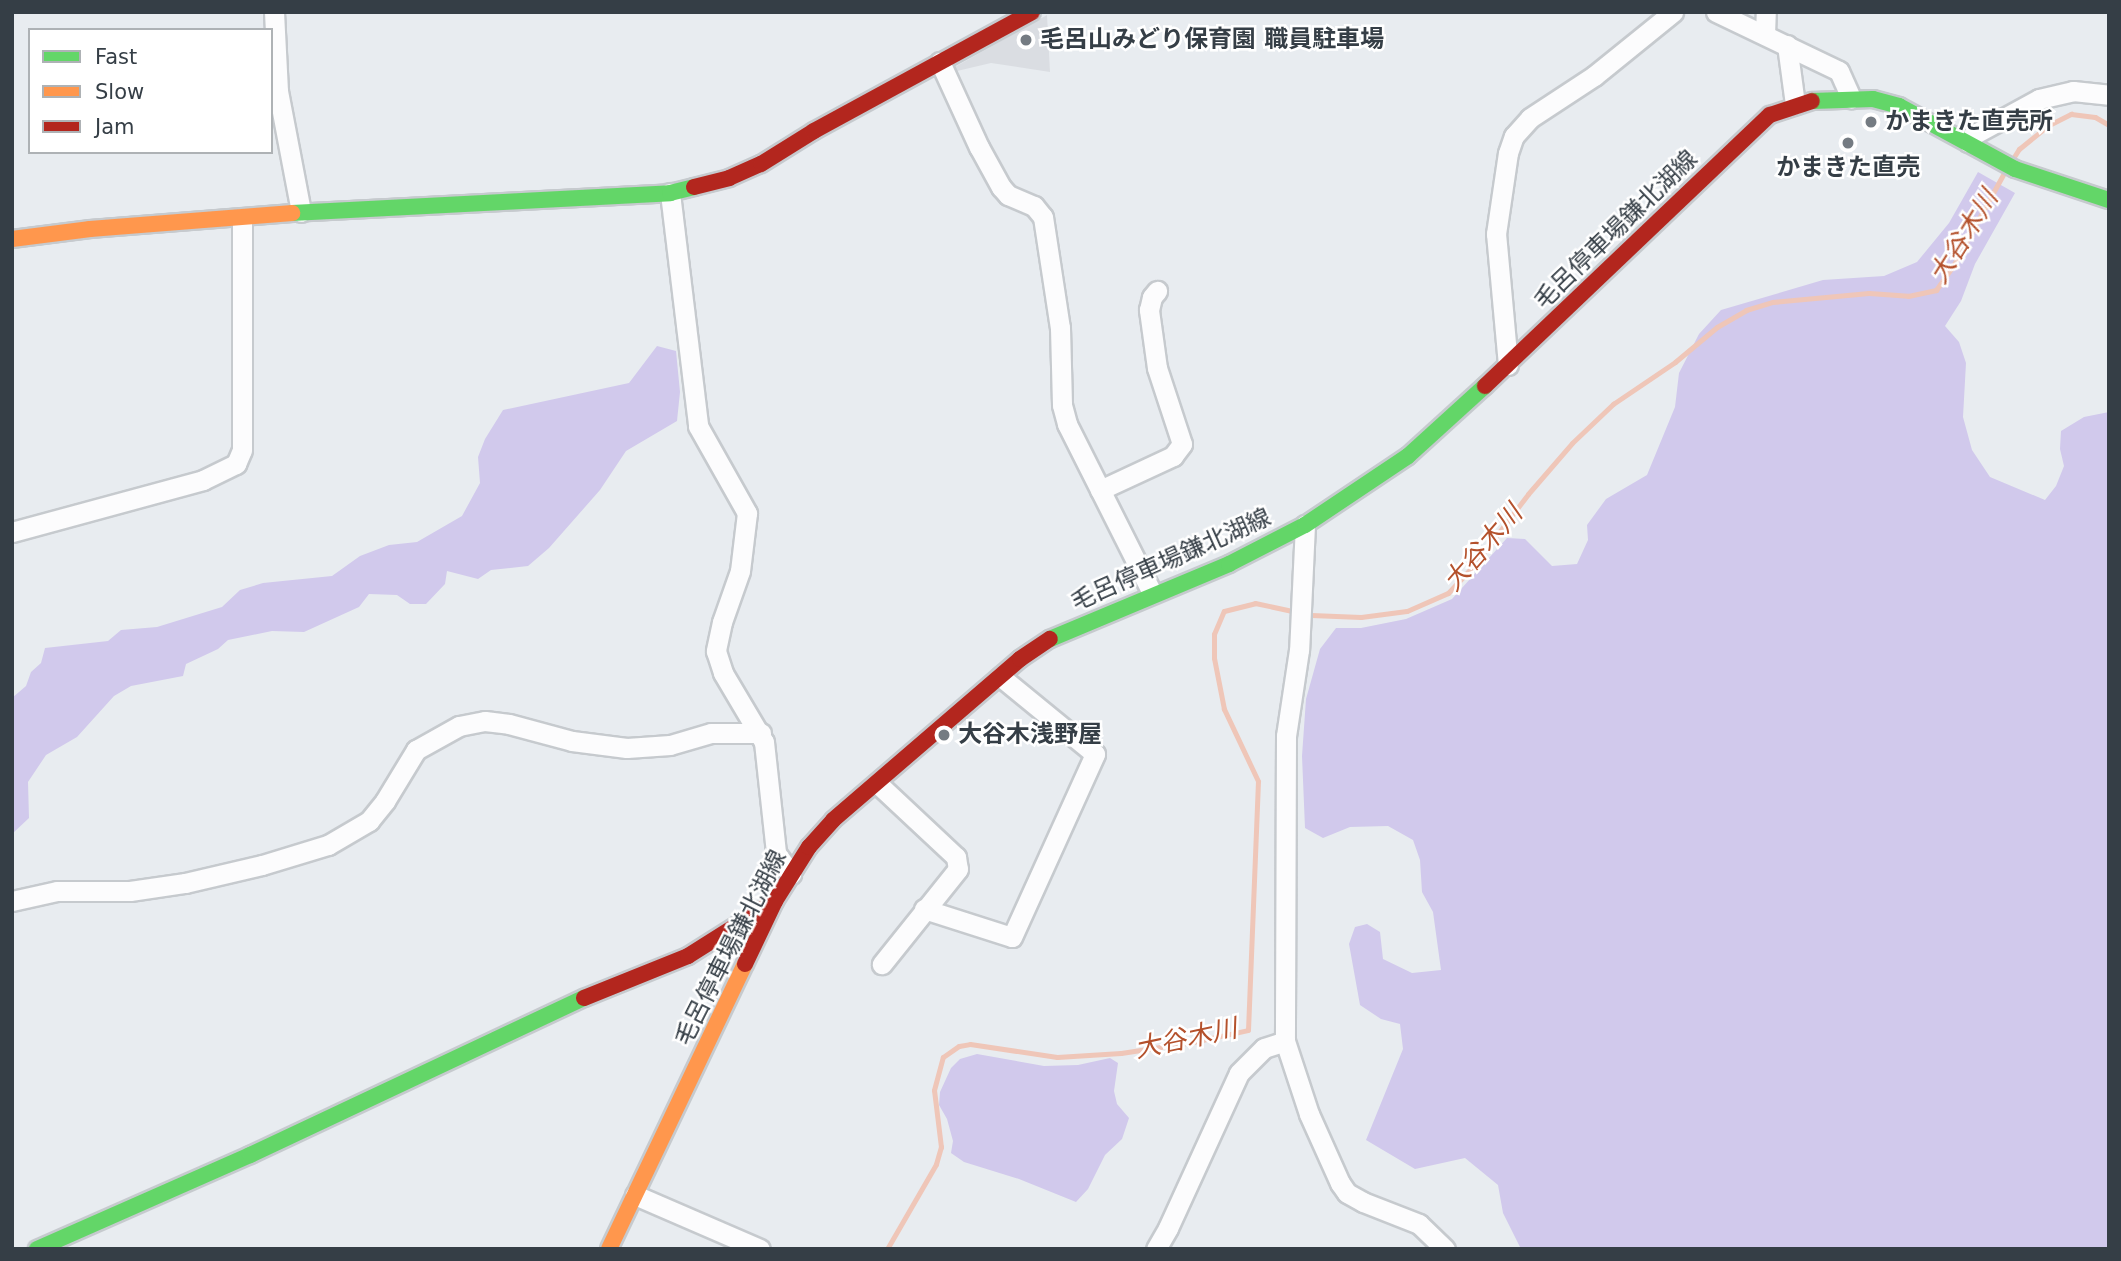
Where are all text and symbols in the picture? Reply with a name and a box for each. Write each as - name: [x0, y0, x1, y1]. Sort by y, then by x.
- place label: 毛呂山みどり保育園 職員駐車場: [1040, 26, 1384, 54]
- legend: [28, 28, 273, 154]
- marker: 毛呂山みどり保育園 職員駐車場: [1018, 32, 1034, 48]
- text: Fast: [95, 45, 137, 69]
- text: Slow: [95, 80, 144, 104]
- place label: かまきた直売所: [1885, 108, 2053, 136]
- marker: かまきた直売所: [1863, 114, 1879, 130]
- text: Jam: [95, 115, 135, 139]
- marker: かまきた直売: [1840, 135, 1856, 151]
- street label: 毛呂停車場鎌北湖線: [1528, 145, 1704, 315]
- place label: かまきた直売: [1776, 154, 1920, 182]
- water label: 大谷木川: [1923, 185, 2005, 289]
- water label: 大谷木川: [1437, 499, 1529, 597]
- street label: 毛呂停車場鎌北湖線: [1066, 503, 1276, 617]
- place label: 大谷木浅野屋: [958, 721, 1102, 749]
- marker: 大谷木浅野屋: [936, 727, 952, 743]
- street label: 毛呂停車場鎌北湖線: [669, 845, 793, 1051]
- water label: 大谷木川: [1132, 1013, 1240, 1065]

